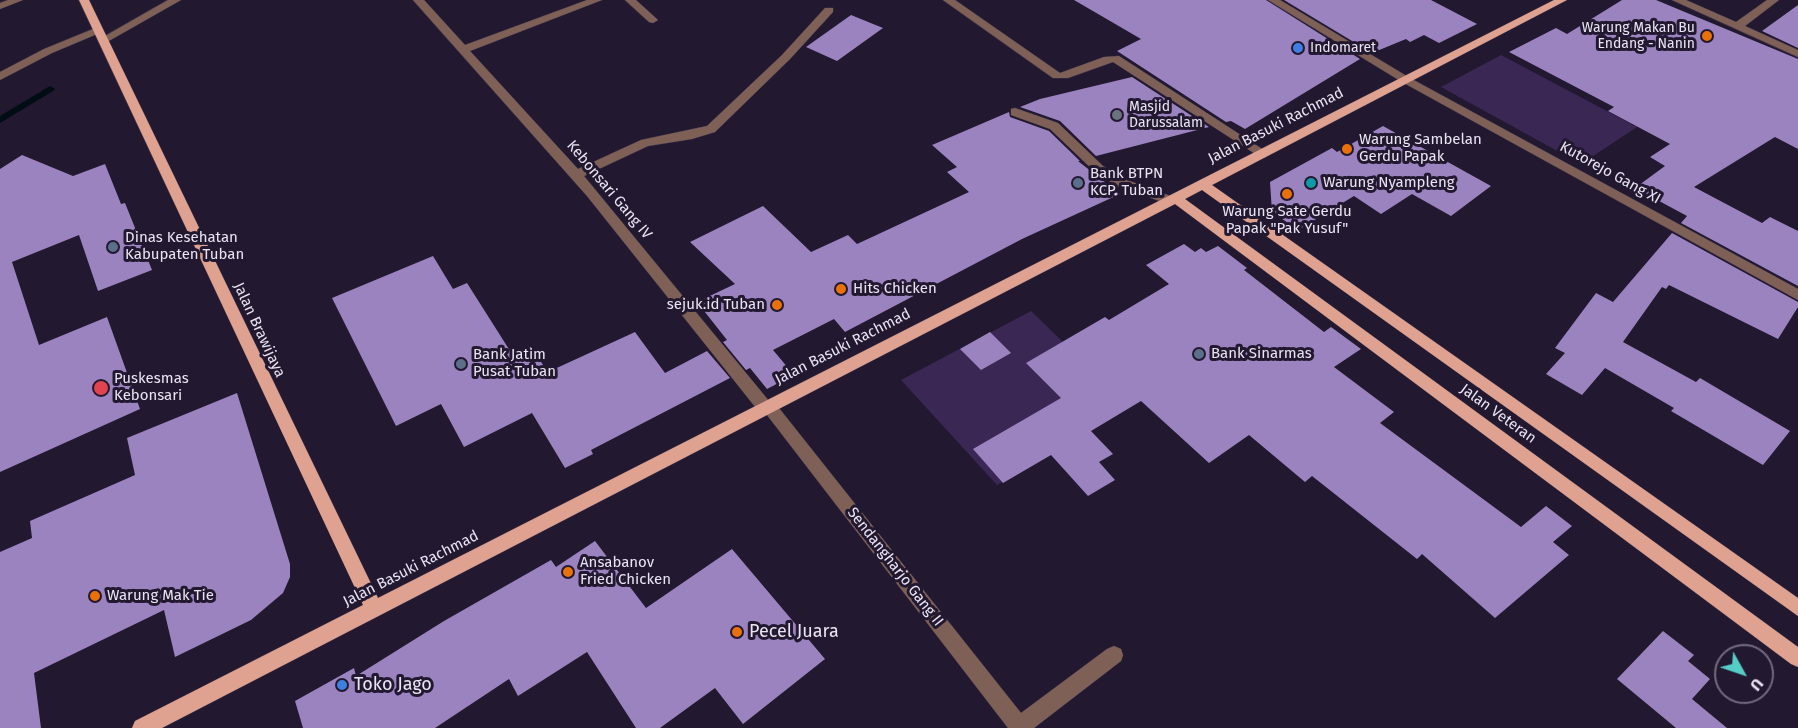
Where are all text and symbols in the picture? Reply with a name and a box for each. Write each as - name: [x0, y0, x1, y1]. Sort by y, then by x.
- place label: Warung Makan Bu Endang - Nanin: [1582, 20, 1695, 52]
- marker: Warung Makan Bu Endang - Nanin: [1700, 29, 1714, 43]
- place label: Indomaret: [1310, 40, 1376, 56]
- marker: Indomaret: [1291, 41, 1305, 55]
- street label: Jalan Basuki Rachmad: [1205, 84, 1347, 168]
- place label: Masjid Darussalam: [1129, 99, 1203, 132]
- marker: Masjid Darussalam: [1110, 108, 1124, 122]
- place label: Warung Sambelan Gerdu Papak: [1359, 131, 1482, 166]
- street label: Kebonsari Gang IV: [563, 137, 655, 243]
- street label: Kutorejo Gang XI: [1556, 138, 1664, 208]
- marker: Warung Sambelan Gerdu Papak: [1340, 142, 1354, 156]
- place label: Bank BTPN KCP. Tuban: [1090, 165, 1163, 200]
- place label: Warung Nyampleng: [1323, 174, 1455, 192]
- marker: Bank BTPN KCP. Tuban: [1071, 176, 1085, 190]
- marker: Warung Nyampleng: [1304, 176, 1318, 190]
- marker: Warung Sate Gerdu Papak "Pak Yusuf": [1280, 187, 1294, 201]
- place label: Warung Sate Gerdu Papak "Pak Yusuf": [1222, 203, 1352, 238]
- place label: Dinas Kesehatan Kabupaten Tuban: [125, 229, 244, 264]
- marker: Dinas Kesehatan Kabupaten Tuban: [106, 240, 120, 254]
- street label: Jalan Brawijaya: [229, 280, 289, 380]
- place label: Hits Chicken: [853, 280, 937, 298]
- marker: Hits Chicken: [834, 282, 848, 296]
- place label: sejuk.id Tuban: [667, 296, 765, 314]
- marker: sejuk.id Tuban: [770, 298, 784, 312]
- street label: Jalan Basuki Rachmad: [772, 305, 914, 389]
- place label: Bank Sinarmas: [1211, 345, 1312, 363]
- place label: Bank Jatim Pusat Tuban: [473, 346, 556, 381]
- marker: Bank Sinarmas: [1192, 347, 1206, 361]
- marker: Bank Jatim Pusat Tuban: [454, 357, 468, 371]
- place label: Puskesmas Kebonsari: [114, 370, 189, 405]
- marker: Puskesmas Kebonsari: [92, 379, 110, 397]
- street label: Jalan Veteran: [1456, 380, 1540, 448]
- street label: Sendangharjo Gang II: [843, 504, 947, 630]
- street label: Jalan Basuki Rachmad: [340, 527, 482, 611]
- place label: Ansabanov Fried Chicken: [580, 554, 671, 589]
- marker: Ansabanov Fried Chicken: [561, 565, 575, 579]
- place label: Warung Mak Tie: [107, 587, 214, 605]
- marker: Warung Mak Tie: [88, 589, 102, 603]
- place label: Pecel Juara: [749, 621, 839, 643]
- marker: Pecel Juara: [730, 625, 744, 639]
- north arrow: [1714, 644, 1774, 704]
- place label: Toko Jago: [354, 674, 432, 696]
- text: U: [1746, 675, 1767, 695]
- marker: Toko Jago: [335, 678, 349, 692]

